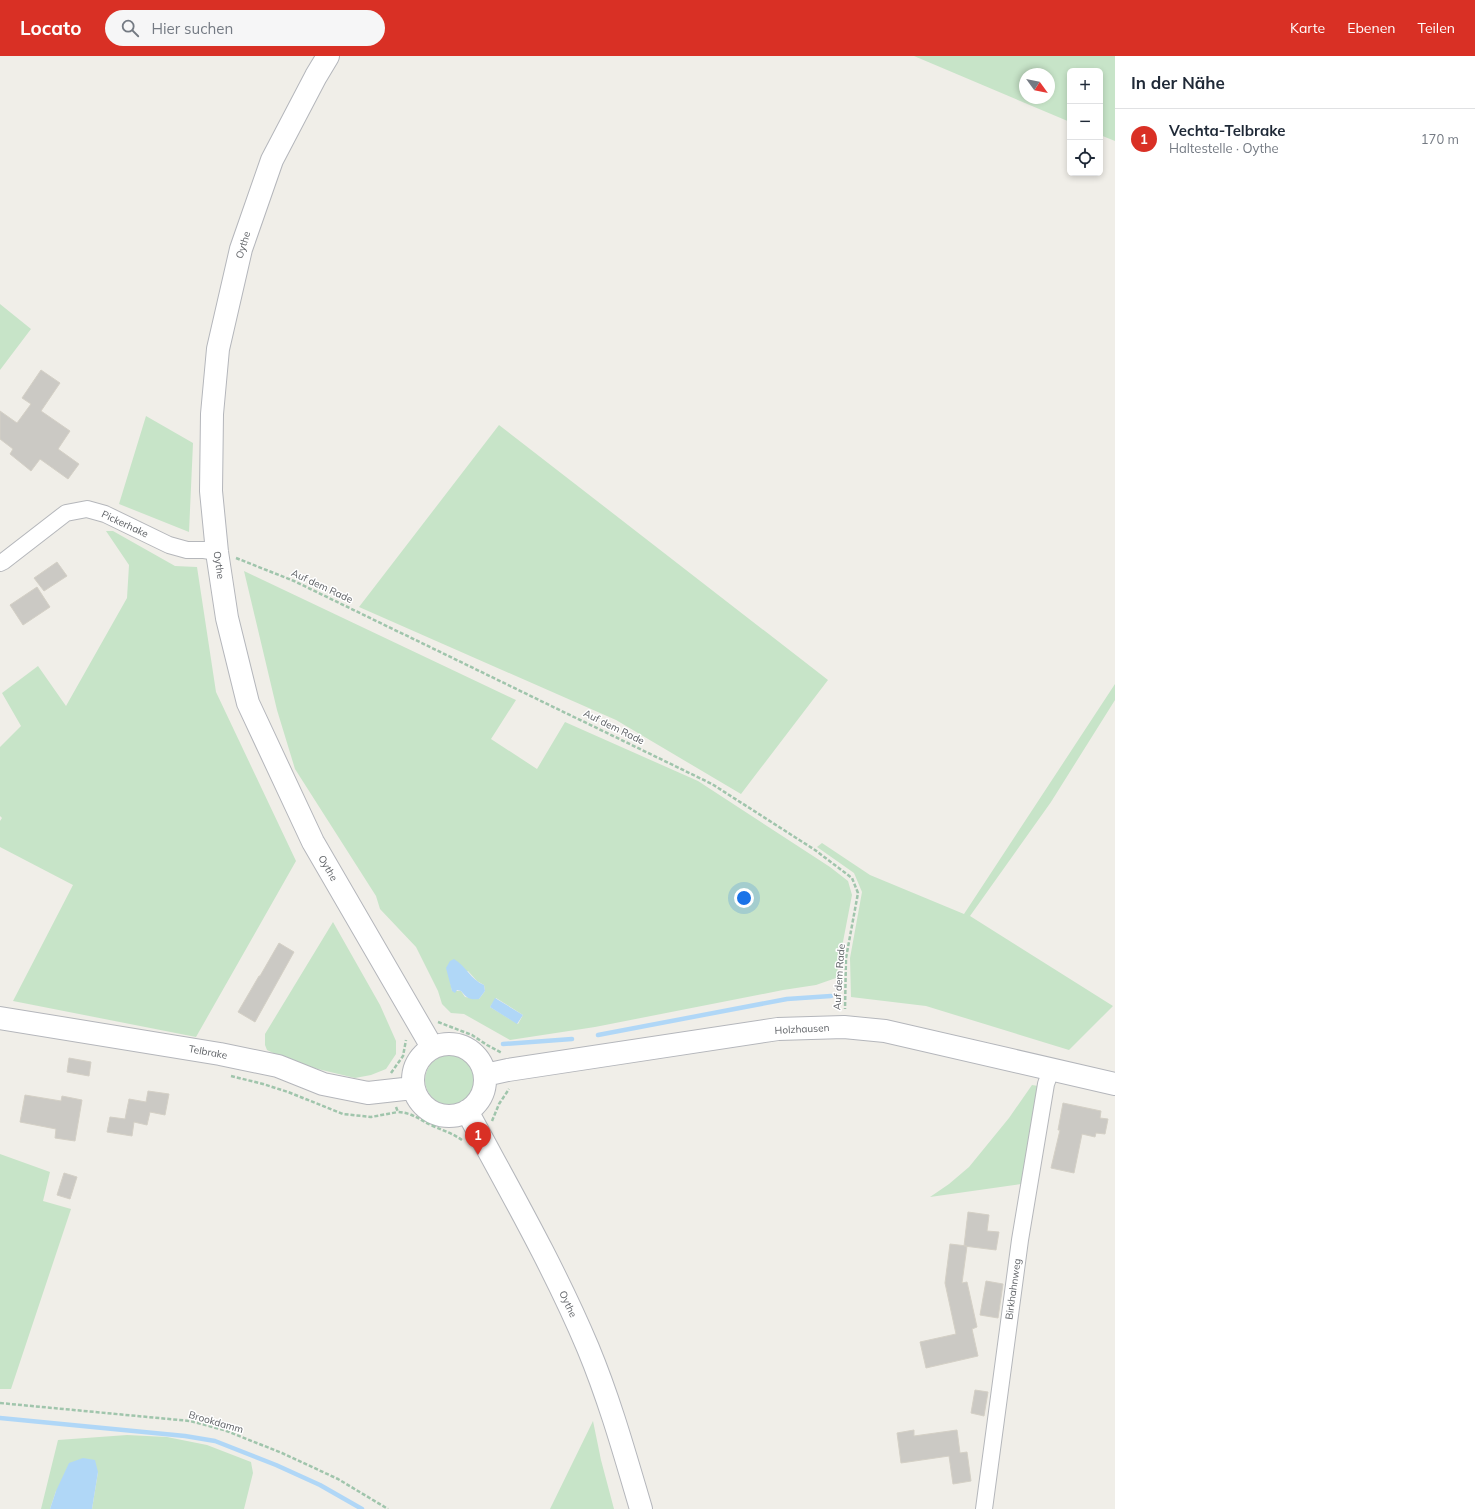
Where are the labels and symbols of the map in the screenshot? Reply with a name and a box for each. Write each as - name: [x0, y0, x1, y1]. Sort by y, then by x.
- north arrow: [1019, 68, 1055, 104]
- street label: Oythe: [233, 230, 253, 260]
- street label: Pickerhake: [99, 507, 151, 541]
- street label: Oythe: [211, 550, 227, 580]
- street label: Auf dem Rade: [289, 566, 355, 606]
- street label: Auf dem Rade: [581, 707, 647, 747]
- street label: Oythe: [315, 853, 341, 883]
- your location: [734, 888, 754, 908]
- street label: Auf dem Rade: [830, 943, 848, 1011]
- street label: Holzhausen: [774, 1021, 830, 1037]
- street label: Telbrake: [188, 1042, 228, 1062]
- pin: 1: [465, 1122, 491, 1155]
- street label: Birkhahnweg: [1002, 1258, 1024, 1320]
- street label: Oythe: [556, 1289, 580, 1319]
- street label: Brookdamm: [187, 1408, 245, 1436]

